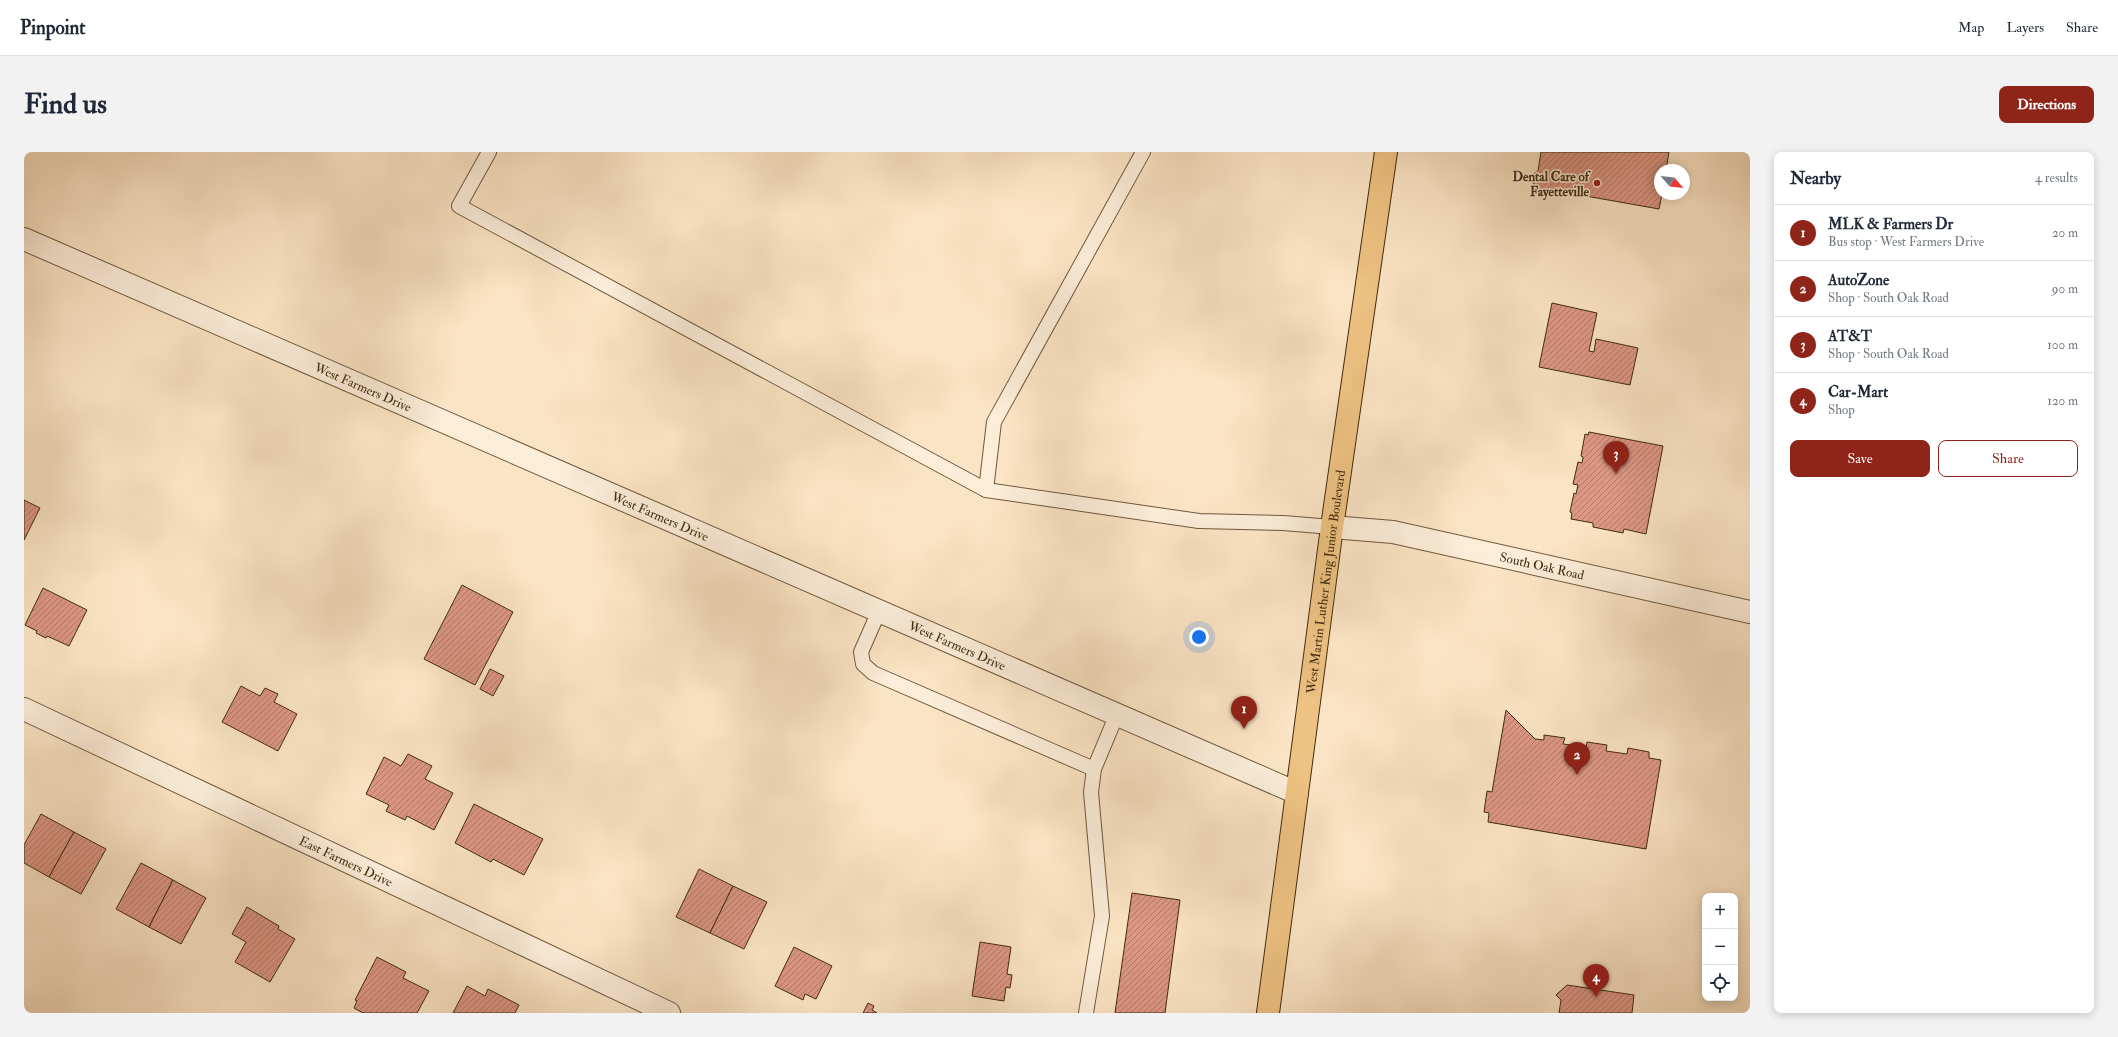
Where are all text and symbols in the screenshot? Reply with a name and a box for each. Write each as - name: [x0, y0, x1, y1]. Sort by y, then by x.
- text: Pinpoint: [20, 16, 85, 40]
- text: Map: [1958, 19, 1984, 36]
- text: Layers: [2006, 19, 2044, 36]
- text: Share: [2066, 19, 2098, 36]
- button: Directions: [1999, 86, 2094, 123]
- text: Find us: [24, 87, 107, 122]
- north arrow: [1654, 164, 1690, 200]
- text: Nearby: [1790, 168, 1841, 189]
- place label: Dental Care of Fayetteville: [1512, 169, 1592, 201]
- text: 4 results: [2035, 170, 2078, 186]
- marker: Dental Care of Fayetteville: [1592, 178, 1602, 188]
- text: MLK & Farmers Dr: [1828, 215, 1953, 234]
- text: 1: [1801, 225, 1805, 241]
- text: 20 m: [2052, 225, 2078, 241]
- text: Bus stop · West Farmers Drive: [1828, 234, 1984, 250]
- text: AutoZone: [1828, 271, 1889, 290]
- text: 2: [1800, 281, 1806, 297]
- text: 90 m: [2052, 281, 2078, 297]
- text: Shop · South Oak Road: [1828, 290, 1949, 306]
- text: AT&T: [1828, 327, 1872, 346]
- text: 3: [1801, 337, 1806, 353]
- text: 100 m: [2047, 337, 2078, 353]
- text: Shop · South Oak Road: [1828, 346, 1949, 362]
- street label: West Farmers Drive: [311, 359, 414, 416]
- text: Car-Mart: [1828, 383, 1888, 402]
- text: 4: [1799, 393, 1807, 409]
- text: 120 m: [2047, 393, 2078, 409]
- text: Shop: [1828, 402, 1855, 418]
- button: Save: [1790, 440, 1930, 477]
- button: Share: [1938, 440, 2078, 477]
- pin: 3: [1603, 441, 1629, 474]
- street label: West Martin Luther King Junior Boulevard: [1303, 468, 1349, 696]
- street label: West Farmers Drive: [608, 488, 711, 545]
- street label: South Oak Road: [1498, 549, 1586, 584]
- street label: West Farmers Drive: [905, 618, 1009, 675]
- your location: [1189, 627, 1209, 647]
- pin: 1: [1231, 696, 1257, 729]
- pin: 2: [1564, 742, 1590, 775]
- street label: East Farmers Drive: [296, 833, 395, 891]
- map controls: [1702, 893, 1738, 1001]
- button: +: [1702, 893, 1738, 929]
- button: −: [1702, 929, 1738, 965]
- pin: 4: [1583, 964, 1609, 997]
- button: locate: [1702, 965, 1738, 1001]

